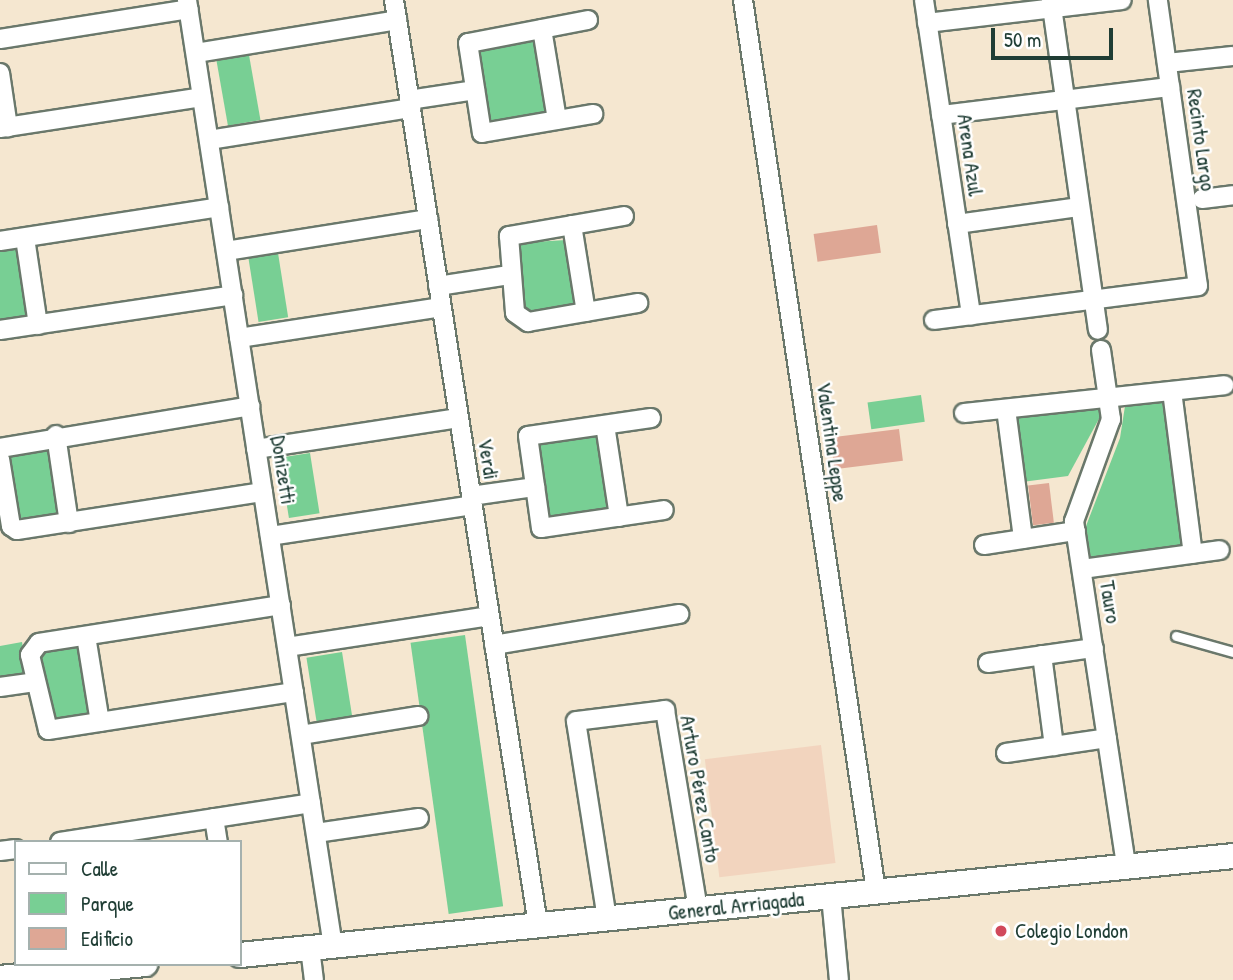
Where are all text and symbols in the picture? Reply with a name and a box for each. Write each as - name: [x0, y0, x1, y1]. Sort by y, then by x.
- scale bar: [995, 14, 1118, 58]
- text: 50 m: [1004, 25, 1041, 54]
- street label: Recinto Largo: [1181, 87, 1221, 193]
- street label: Arena Azul: [952, 112, 988, 198]
- street label: Valentina Leppe: [811, 381, 853, 503]
- street label: Donizetti: [265, 434, 301, 506]
- street label: Verdi: [472, 437, 504, 481]
- street label: Tauro: [1094, 579, 1126, 625]
- street label: Arturo Pérez Canto: [675, 713, 725, 865]
- legend: [14, 840, 242, 966]
- text: Calle: [81, 854, 118, 883]
- street label: General Arriagada: [667, 886, 805, 926]
- text: Parque: [81, 889, 134, 918]
- place label: Colegio London: [1015, 918, 1128, 944]
- marker: Colegio London: [993, 923, 1009, 939]
- text: Edificio: [81, 924, 133, 953]

